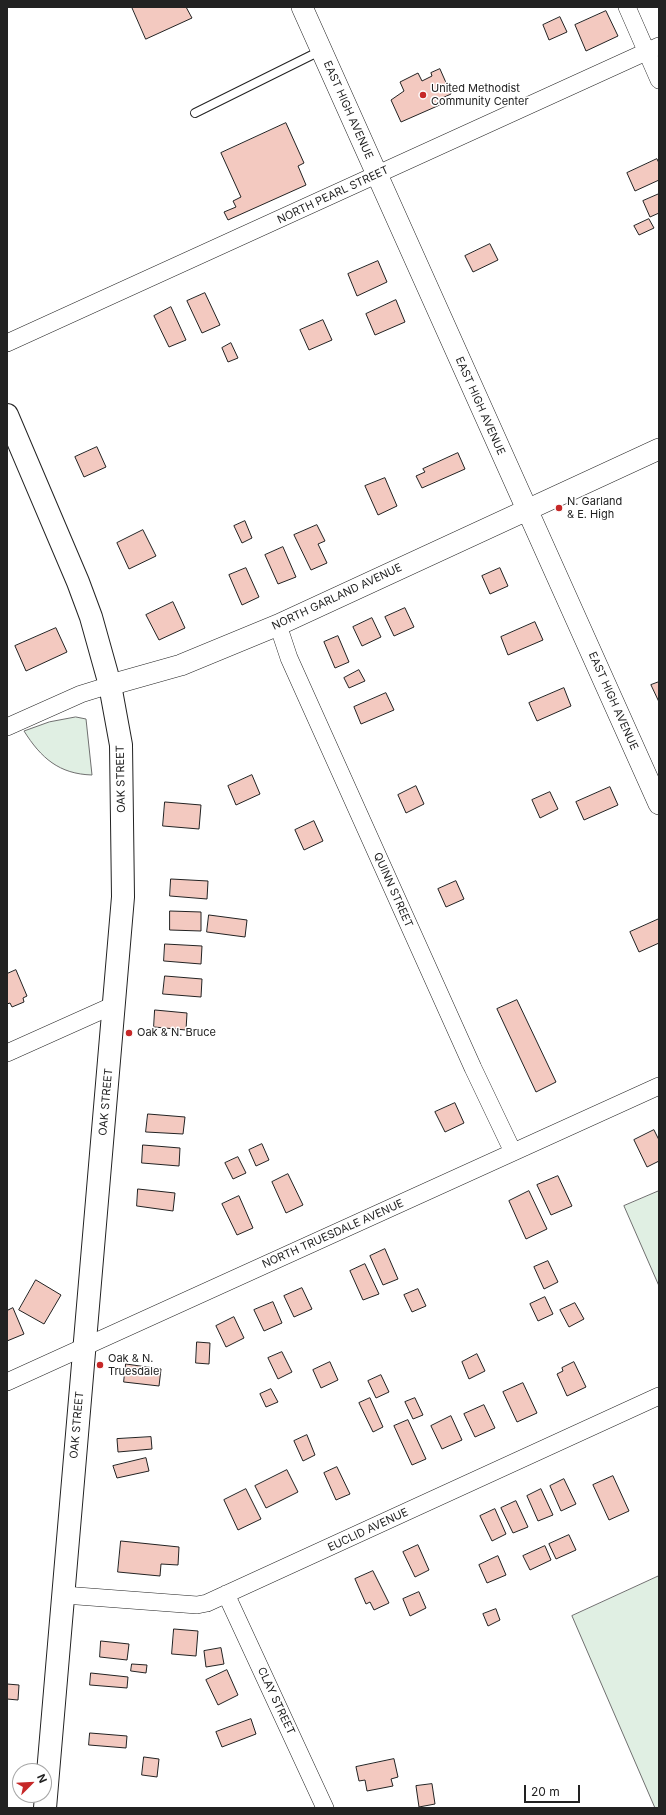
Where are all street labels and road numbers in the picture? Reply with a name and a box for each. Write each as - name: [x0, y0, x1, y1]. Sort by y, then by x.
- street label: EAST HIGH AVENUE: [320, 59, 376, 161]
- street label: NORTH PEARL STREET: [275, 163, 391, 227]
- street label: EAST HIGH AVENUE: [452, 355, 508, 457]
- street label: NORTH GARLAND AVENUE: [270, 561, 404, 633]
- street label: EAST HIGH AVENUE: [585, 650, 641, 752]
- street label: OAK STREET: [114, 745, 128, 813]
- street label: QUINN STREET: [371, 850, 415, 930]
- street label: OAK STREET: [96, 1068, 116, 1136]
- street label: NORTH TRUESDALE AVENUE: [260, 1197, 406, 1271]
- street label: OAK STREET: [67, 1391, 87, 1459]
- street label: EUCLID AVENUE: [326, 1506, 410, 1554]
- street label: CLAY STREET: [255, 1665, 297, 1737]

